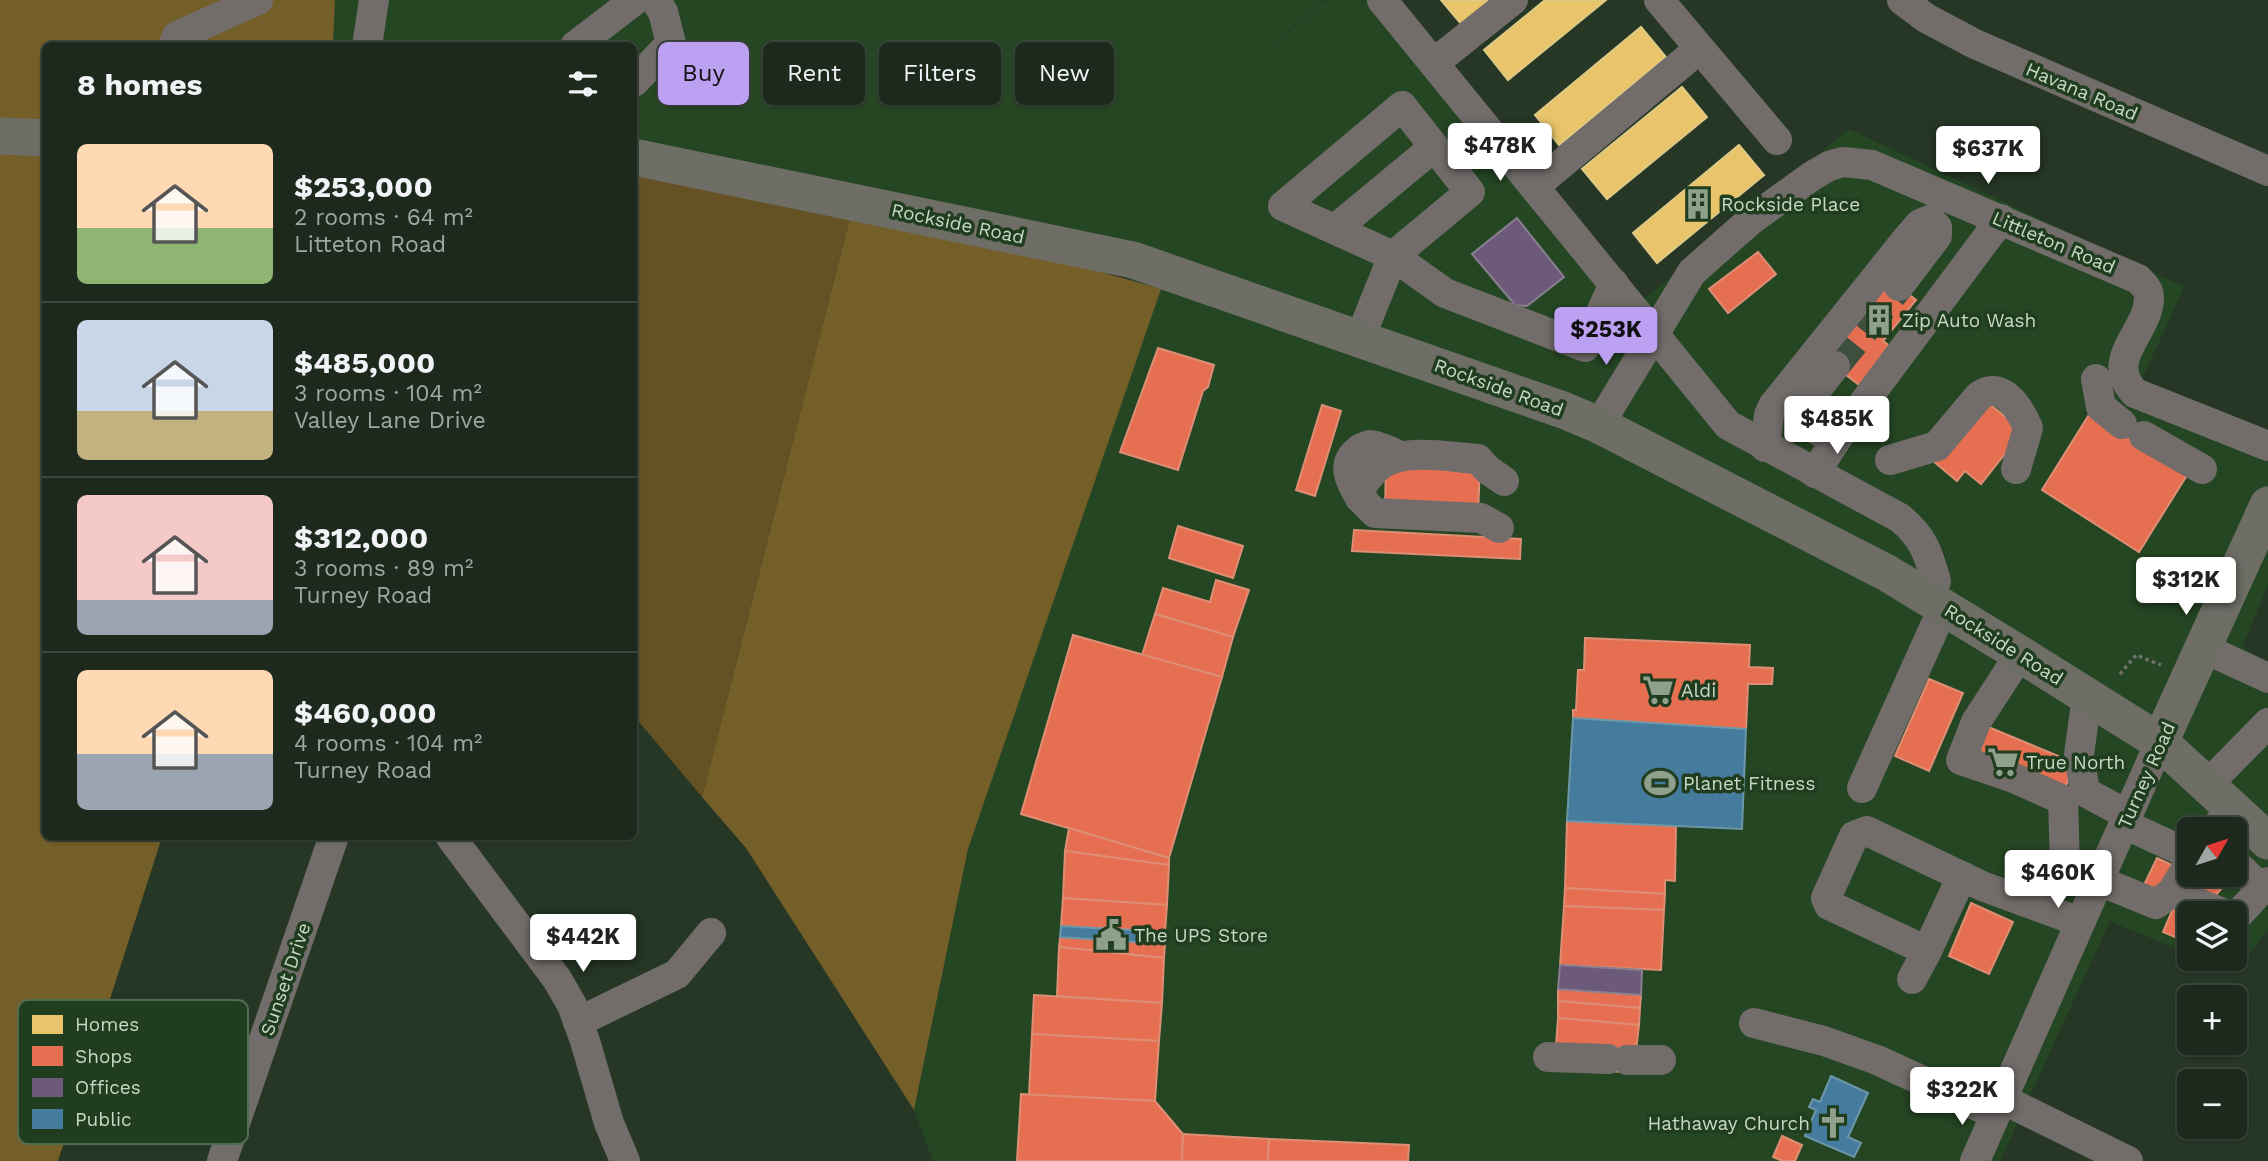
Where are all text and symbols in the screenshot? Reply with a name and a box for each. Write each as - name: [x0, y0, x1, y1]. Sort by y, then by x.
- chip: Buy: [658, 42, 749, 105]
- chip: Rent: [763, 42, 865, 105]
- chip: Filters: [879, 42, 1001, 105]
- chip: New: [1015, 42, 1114, 105]
- street label: Havana Road: [2022, 58, 2141, 125]
- icon: filters: [564, 65, 602, 103]
- text: 8 homes: [77, 67, 203, 102]
- pin: $478K: [1451, 124, 1549, 183]
- pin: $637K: [1939, 127, 2037, 186]
- text: $478K: [1464, 132, 1536, 159]
- text: $637K: [1952, 135, 2024, 162]
- text: $253,000: [294, 169, 433, 204]
- icon: home: [133, 172, 217, 256]
- building icon: Rockside Place: [1681, 187, 1715, 221]
- place label: Rockside Place: [1721, 193, 1860, 216]
- street label: Rockside Road: [889, 198, 1027, 249]
- text: 2 rooms · 64 m²: [294, 204, 473, 231]
- street label: Littleton Road: [1989, 206, 2119, 279]
- text: Litteton Road: [294, 231, 446, 258]
- building icon: Zip Auto Wash: [1862, 303, 1896, 337]
- pin: $253K: [1557, 308, 1655, 367]
- place label: Zip Auto Wash: [1902, 309, 2036, 332]
- text: $253K: [1570, 316, 1642, 343]
- text: $485,000: [294, 345, 435, 380]
- icon: home: [133, 348, 217, 432]
- street label: Rockside Road: [1431, 353, 1567, 421]
- text: 3 rooms · 104 m²: [294, 380, 482, 407]
- pin: $485K: [1788, 396, 1886, 456]
- text: $485K: [1800, 405, 1874, 432]
- text: Valley Lane Drive: [294, 407, 486, 434]
- text: $312,000: [294, 520, 428, 555]
- icon: home: [133, 523, 217, 607]
- text: 3 rooms · 89 m²: [294, 555, 473, 582]
- pin: $312K: [2137, 558, 2235, 617]
- text: $312K: [2152, 566, 2220, 593]
- text: Turney Road: [294, 582, 432, 609]
- street label: Rockside Road: [1940, 599, 2067, 690]
- supermarket icon: Aldi: [1641, 673, 1675, 707]
- place label: Aldi: [1681, 679, 1716, 702]
- text: $460,000: [294, 695, 437, 730]
- icon: home: [133, 698, 217, 782]
- street label: Turney Road: [2113, 718, 2180, 832]
- text: 4 rooms · 104 m²: [294, 730, 482, 757]
- supermarket icon: True North: [1986, 745, 2020, 779]
- place label: True North: [2026, 751, 2125, 774]
- text: Turney Road: [294, 757, 432, 784]
- sports icon: Planet Fitness: [1643, 766, 1677, 800]
- place label: Planet Fitness: [1683, 772, 1815, 795]
- north arrow: [2177, 817, 2247, 887]
- map controls: [2177, 817, 2247, 1139]
- pin: $460K: [2009, 850, 2107, 910]
- text: $460K: [2021, 859, 2095, 886]
- button: layers: [2177, 901, 2247, 971]
- pin: $442K: [534, 914, 632, 974]
- public building icon: The UPS Store: [1094, 918, 1128, 952]
- street label: Sunset Drive: [255, 920, 316, 1039]
- text: $442K: [546, 923, 620, 950]
- place label: The UPS Store: [1134, 924, 1268, 947]
- button: +: [2177, 985, 2247, 1055]
- legend: [18, 1000, 248, 1144]
- text: Homes: [75, 1013, 139, 1036]
- text: Shops: [75, 1045, 132, 1068]
- pin: $322K: [1913, 1068, 2011, 1127]
- button: −: [2177, 1069, 2247, 1139]
- text: Offices: [75, 1076, 141, 1099]
- text: $322K: [1926, 1076, 1998, 1103]
- church icon: Hathaway Church: [1816, 1106, 1850, 1140]
- text: Public: [75, 1108, 132, 1131]
- place label: Hathaway Church: [1647, 1112, 1810, 1135]

